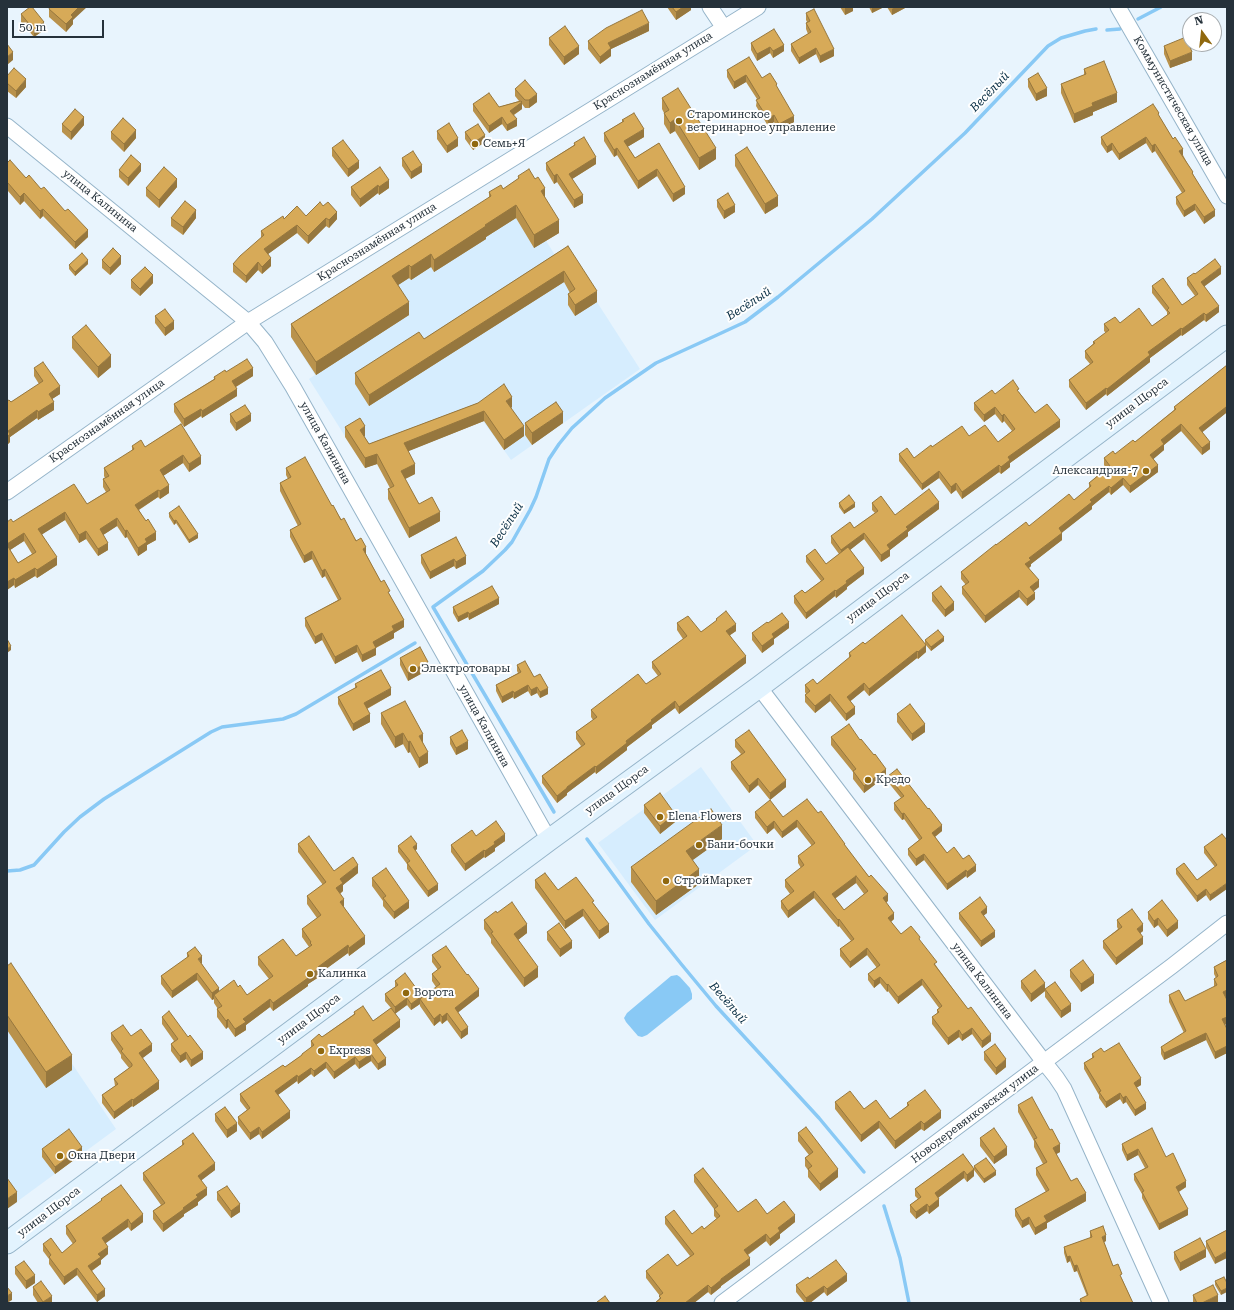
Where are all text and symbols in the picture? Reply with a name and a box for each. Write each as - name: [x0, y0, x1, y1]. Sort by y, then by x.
- scale bar: [14, 12, 106, 38]
- north arrow: [1182, 12, 1222, 52]
- text: N: [1193, 14, 1205, 28]
- text: 50 m: [19, 20, 46, 34]
- street label: Краснознамённая улица: [591, 29, 715, 113]
- street label: Коммунистическая улица: [1130, 34, 1216, 168]
- water label: Весёлый: [967, 69, 1013, 115]
- place label: Староминское ветеринарное управление: [687, 108, 836, 134]
- marker: Староминское ветеринарное управление: [674, 116, 684, 126]
- place label: Семь+Я: [483, 137, 525, 151]
- marker: Семь+Я: [470, 139, 480, 149]
- street label: улица Калинина: [60, 167, 140, 235]
- street label: Краснознамённая улица: [315, 200, 439, 284]
- water label: Весёлый: [724, 284, 774, 324]
- street label: улица Щорса: [1103, 375, 1171, 431]
- street label: Краснознамённая улица: [47, 376, 167, 466]
- street label: улица Калинина: [297, 399, 353, 487]
- place label: Александрия-7: [1052, 464, 1138, 478]
- marker: Александрия-7: [1141, 466, 1151, 476]
- water label: Весёлый: [487, 500, 527, 550]
- street label: улица Щорса: [844, 569, 912, 625]
- place label: Электротовары: [421, 662, 510, 676]
- marker: Электротовары: [408, 664, 418, 674]
- street label: улица Калинина: [456, 682, 512, 770]
- street label: улица Щорса: [583, 763, 651, 817]
- place label: Кредо: [876, 773, 911, 787]
- marker: Кредо: [863, 775, 873, 785]
- place label: Elena Flowers: [668, 810, 742, 824]
- marker: Elena Flowers: [655, 812, 665, 822]
- place label: Бани-бочки: [707, 838, 774, 852]
- marker: Бани-бочки: [694, 840, 704, 850]
- place label: СтройМаркет: [674, 874, 752, 888]
- marker: СтройМаркет: [661, 876, 671, 886]
- street label: улица Калинина: [949, 940, 1015, 1022]
- place label: Калинка: [318, 967, 366, 981]
- marker: Калинка: [305, 969, 315, 979]
- water label: Весёлый: [706, 979, 750, 1027]
- place label: Ворота: [414, 986, 454, 1000]
- marker: Ворота: [401, 988, 411, 998]
- street label: улица Щорса: [275, 991, 343, 1047]
- place label: Express: [329, 1044, 370, 1058]
- marker: Express: [316, 1046, 326, 1056]
- street label: Новодеревянковская улица: [909, 1062, 1041, 1166]
- place label: Окна Двери: [68, 1149, 135, 1163]
- marker: Окна Двери: [55, 1151, 65, 1161]
- street label: улица Щорса: [15, 1184, 83, 1240]

